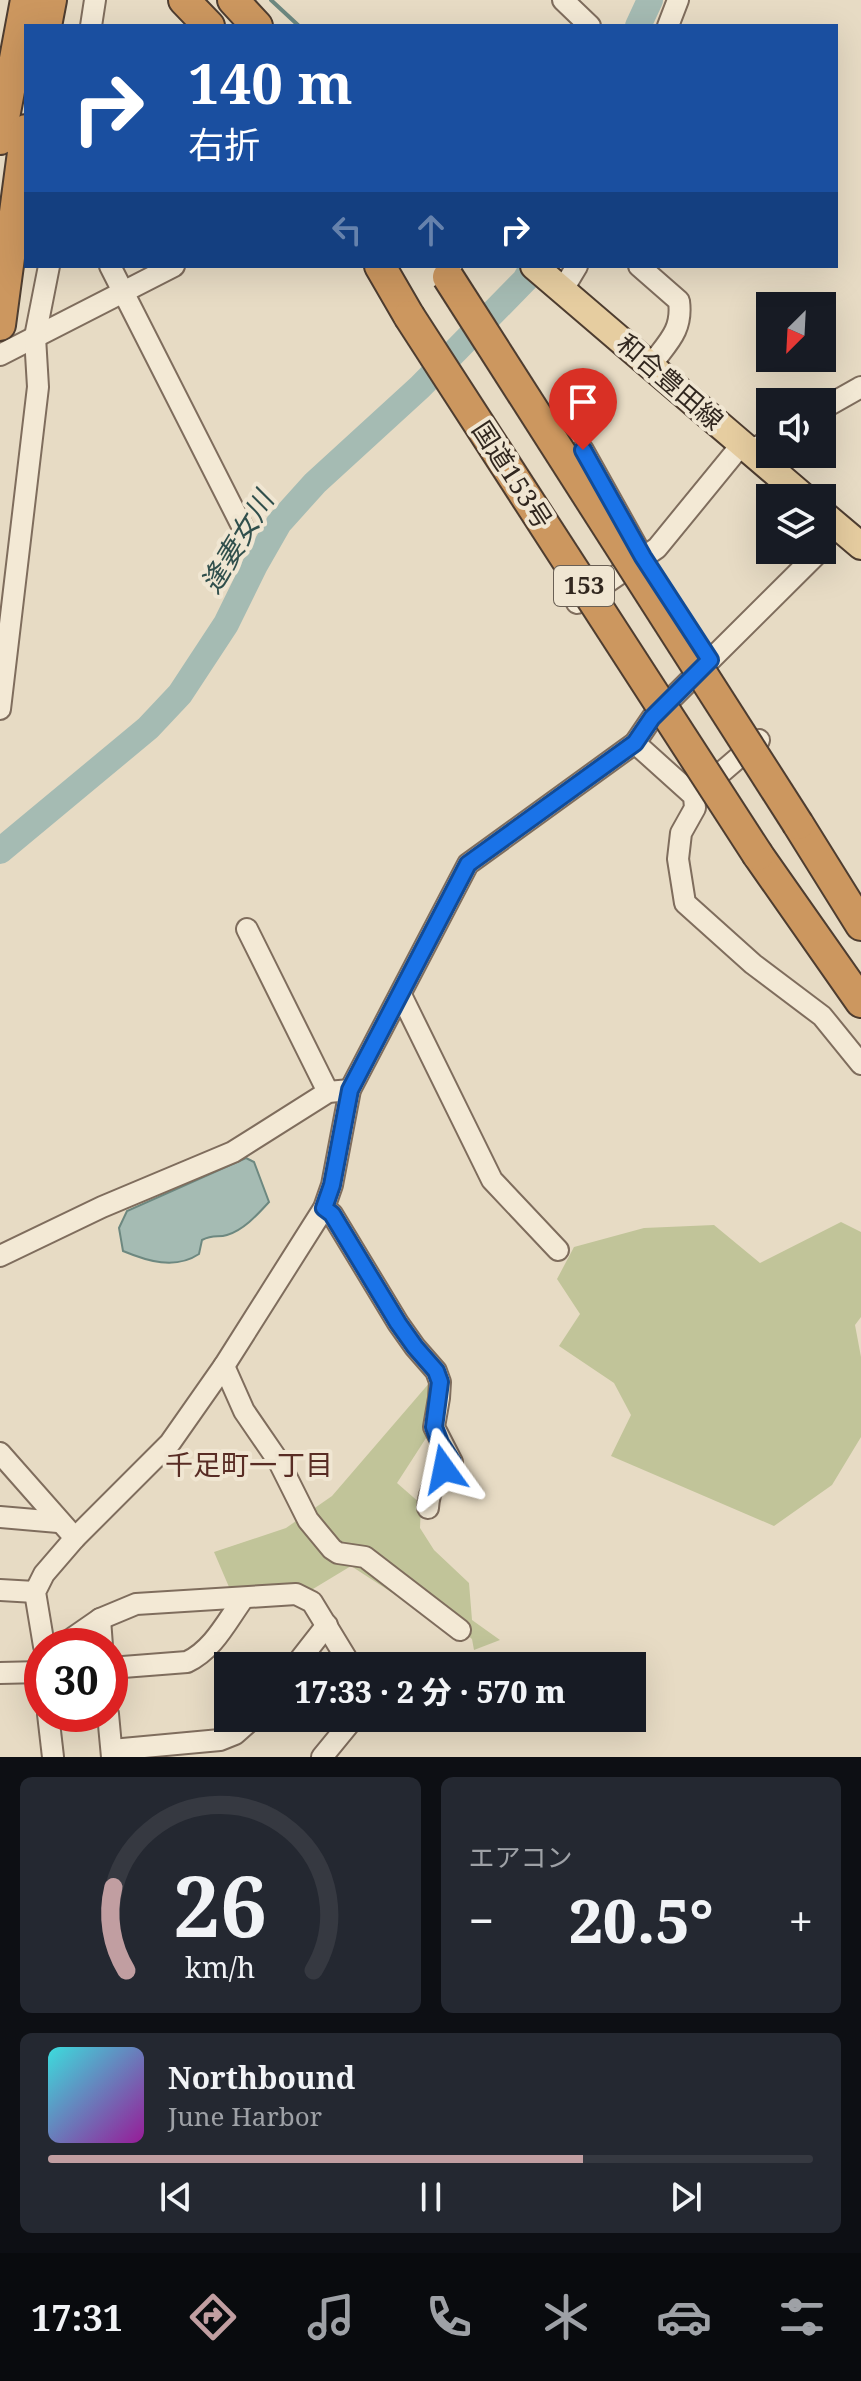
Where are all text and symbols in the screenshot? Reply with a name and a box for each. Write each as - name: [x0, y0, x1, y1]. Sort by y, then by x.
- text: 140 m: [188, 44, 353, 120]
- icon: right: [56, 56, 160, 160]
- text: 右折: [188, 120, 260, 169]
- icon: left: [325, 208, 369, 252]
- icon: ahead: [409, 208, 453, 252]
- icon: right: [493, 208, 537, 252]
- north arrow: [756, 292, 836, 372]
- map controls: [756, 292, 836, 564]
- street label: 和合豊田線: [610, 325, 732, 437]
- pin: [549, 368, 617, 450]
- icon: arrive: [561, 380, 605, 424]
- button: sound: [756, 388, 836, 468]
- street label: 国道153号: [465, 414, 561, 535]
- water label: 逢妻女川: [191, 481, 283, 599]
- button: layers: [756, 484, 836, 564]
- road number: 153: [554, 566, 614, 606]
- position arrow: [402, 1427, 486, 1511]
- district label: 千足町一丁目: [165, 1445, 333, 1483]
- speed limit sign: 30: [24, 1628, 128, 1732]
- text: 17:33 · 2 分 · 570 m: [294, 1671, 566, 1712]
- text: エアコン: [469, 1839, 573, 1875]
- text: 26: [173, 1848, 267, 1961]
- text: 20.5°: [569, 1879, 714, 1961]
- text: −: [469, 1890, 494, 1950]
- text: +: [788, 1890, 813, 1950]
- text: km/h: [185, 1947, 255, 1986]
- text: Northbound: [168, 2057, 355, 2098]
- text: June Harbor: [168, 2098, 322, 2134]
- icon: previous: [154, 2175, 198, 2219]
- icon: pause: [409, 2175, 453, 2219]
- icon: next: [664, 2175, 708, 2219]
- icon: directions: [185, 2289, 241, 2345]
- icon: music: [303, 2289, 359, 2345]
- icon: phone: [421, 2289, 477, 2345]
- icon: climate: [538, 2289, 594, 2345]
- icon: car: [656, 2289, 712, 2345]
- icon: filters: [774, 2289, 830, 2345]
- text: 17:31: [31, 2293, 123, 2342]

